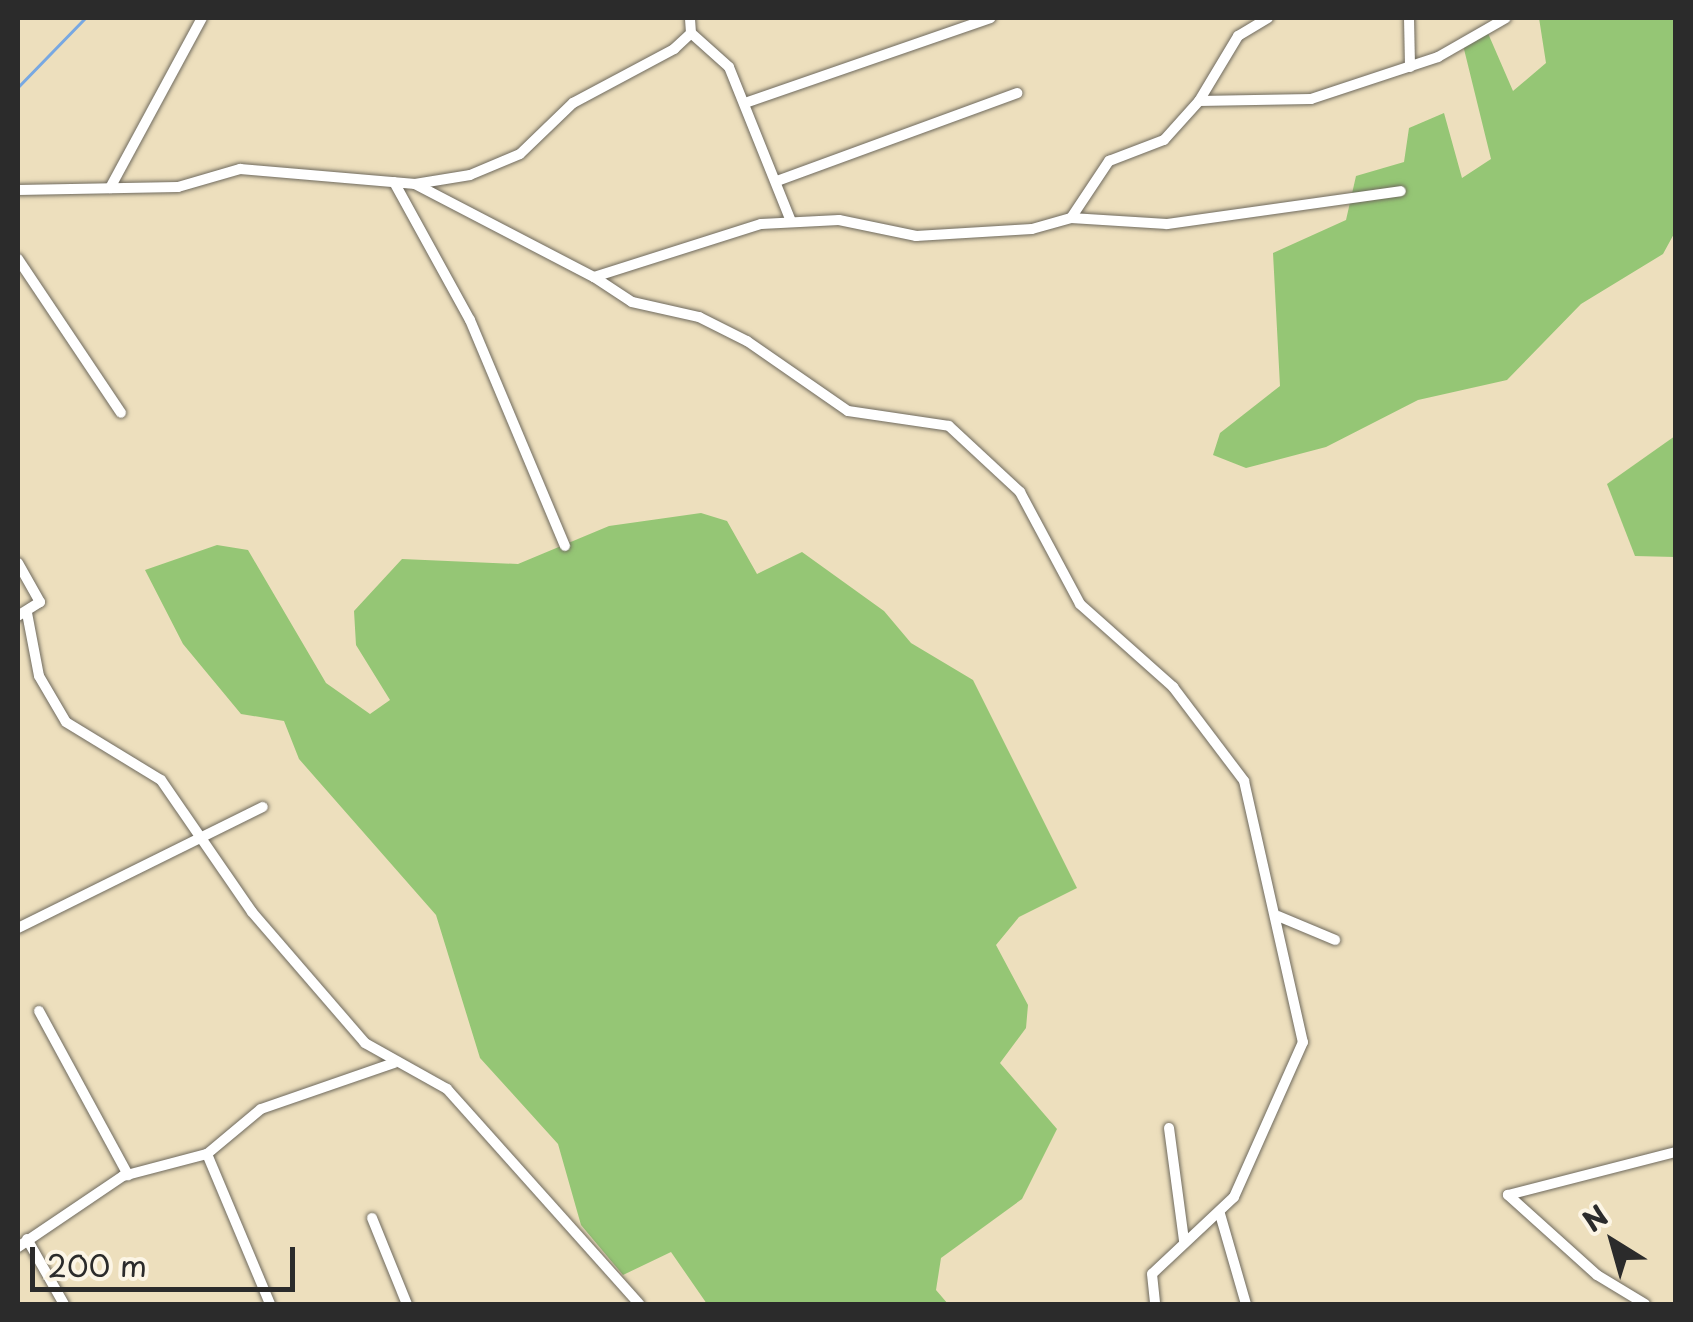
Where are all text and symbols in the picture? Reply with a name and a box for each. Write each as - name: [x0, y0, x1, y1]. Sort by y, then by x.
- north arrow: [1563, 1192, 1663, 1292]
- text: N: [1573, 1194, 1616, 1241]
- scale bar: [35, 1227, 300, 1289]
- text: 200 m: [47, 1242, 147, 1287]

